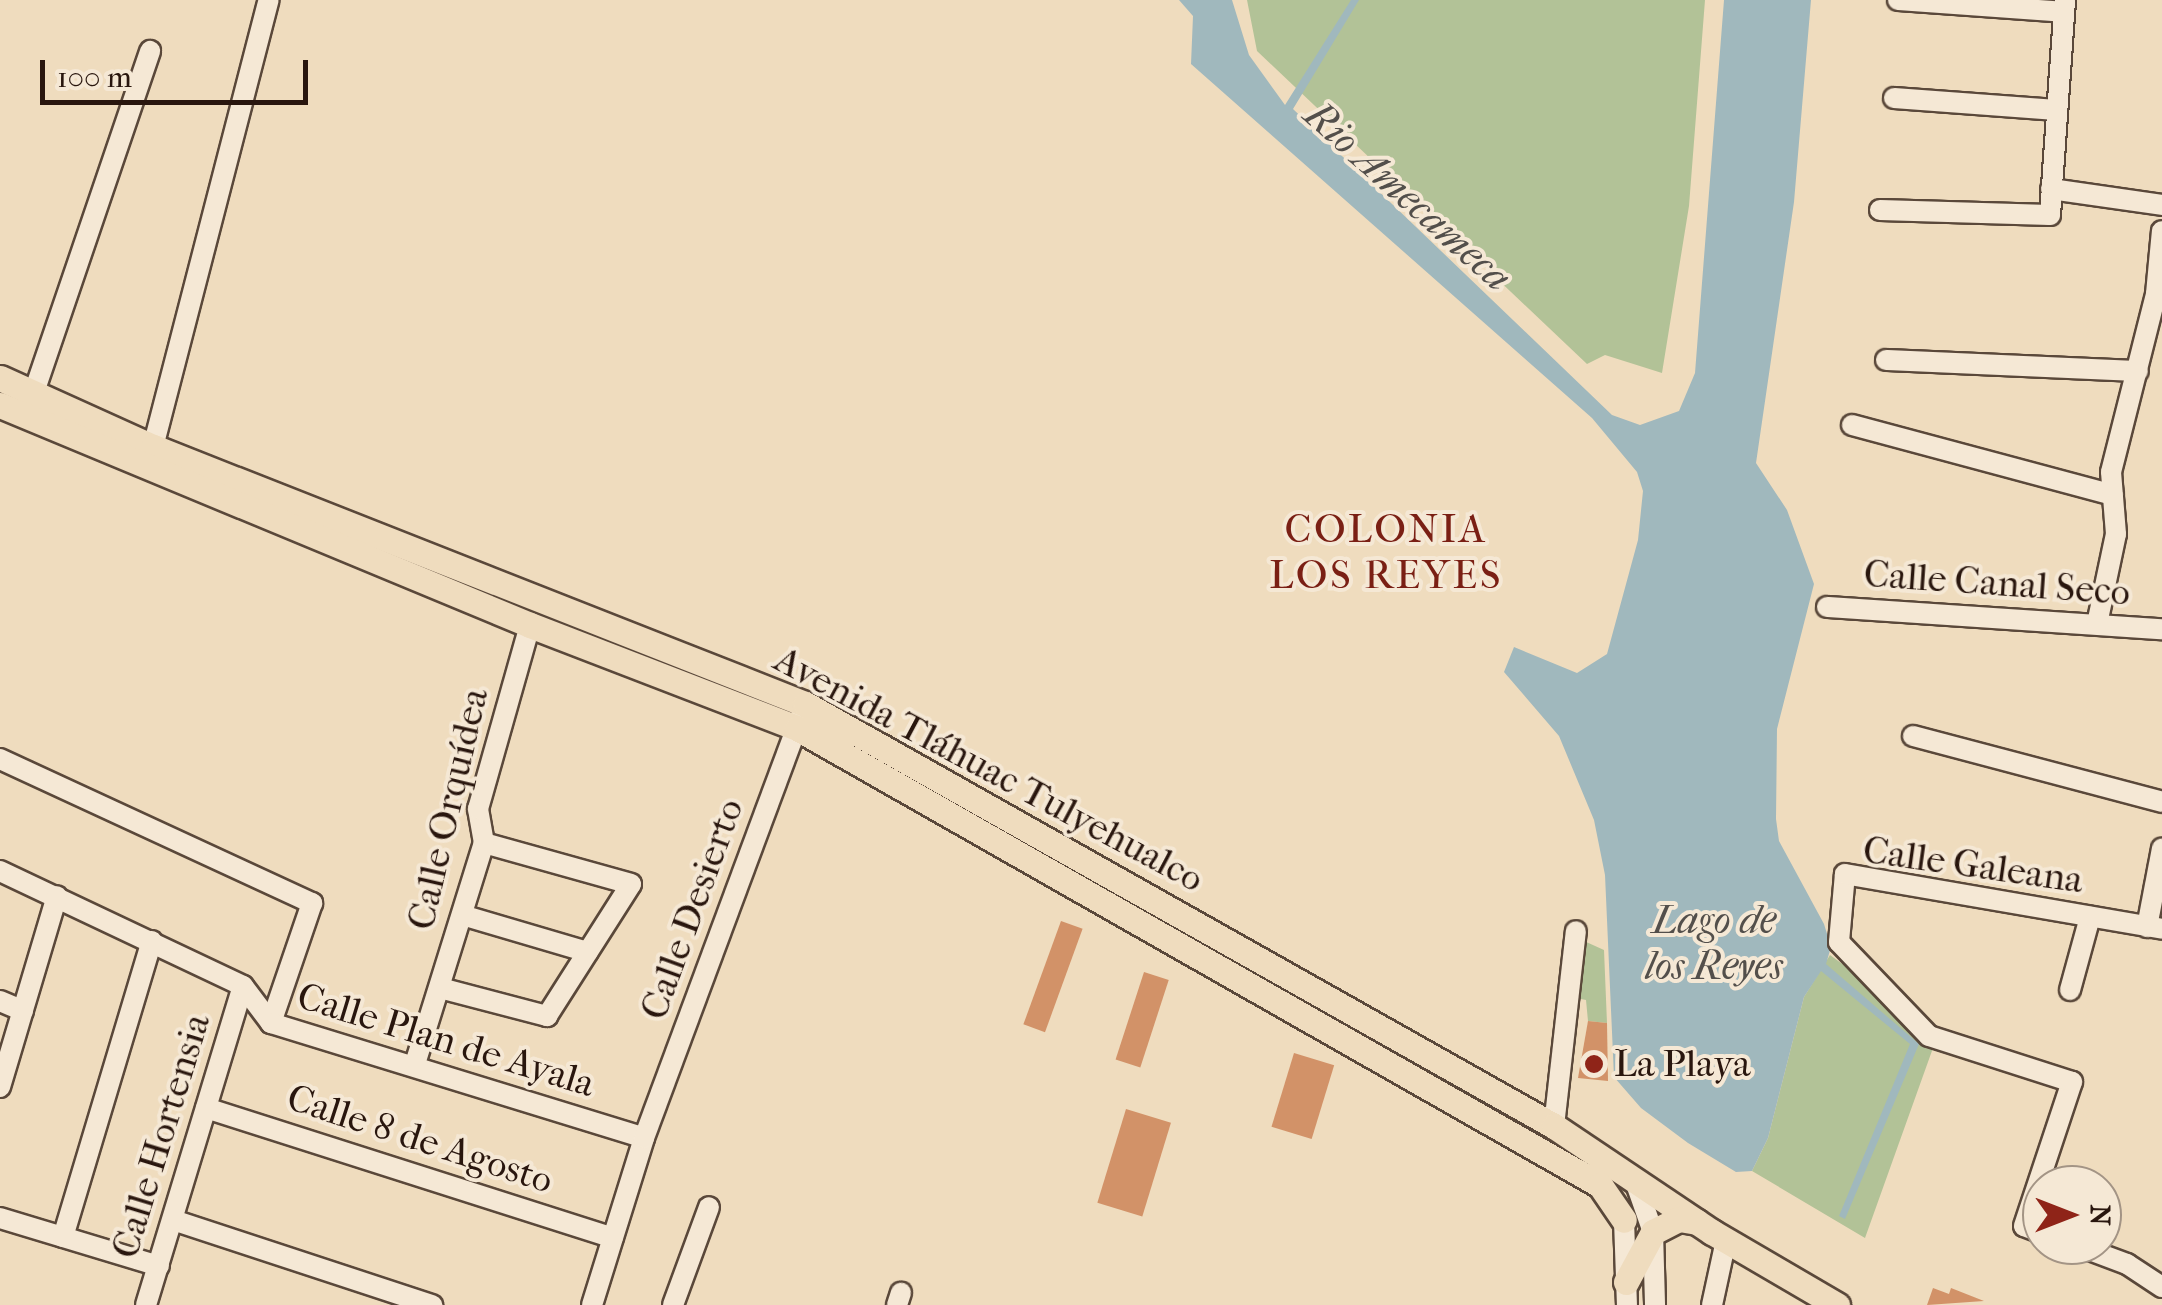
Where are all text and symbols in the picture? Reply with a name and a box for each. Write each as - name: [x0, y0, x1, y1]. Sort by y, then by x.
- scale bar: [45, 40, 312, 102]
- text: 100 m: [57, 60, 132, 95]
- water label: Rio Amecameca: [1295, 91, 1521, 301]
- district label: COLONIA LOS REYES: [1269, 505, 1503, 599]
- street label: Calle Canal Seco: [1862, 551, 2132, 615]
- street label: Avenida Tláhuac Tulyehualco: [766, 636, 1212, 902]
- street label: Calle Orquídea: [398, 684, 498, 934]
- street label: Calle Desierto: [631, 792, 753, 1026]
- street label: Calle Galeana: [1860, 827, 2086, 903]
- water label: Lago de los Reyes: [1645, 896, 1783, 990]
- street label: Calle Plan de Ayala: [292, 973, 600, 1107]
- street label: Calle Hortensia: [102, 1008, 220, 1264]
- place label: La Playa: [1614, 1041, 1750, 1087]
- marker: La Playa: [1583, 1053, 1605, 1075]
- street label: Calle 8 de Agosto: [281, 1075, 559, 1203]
- north arrow: [2022, 1165, 2122, 1265]
- text: N: [2084, 1204, 2117, 1226]

